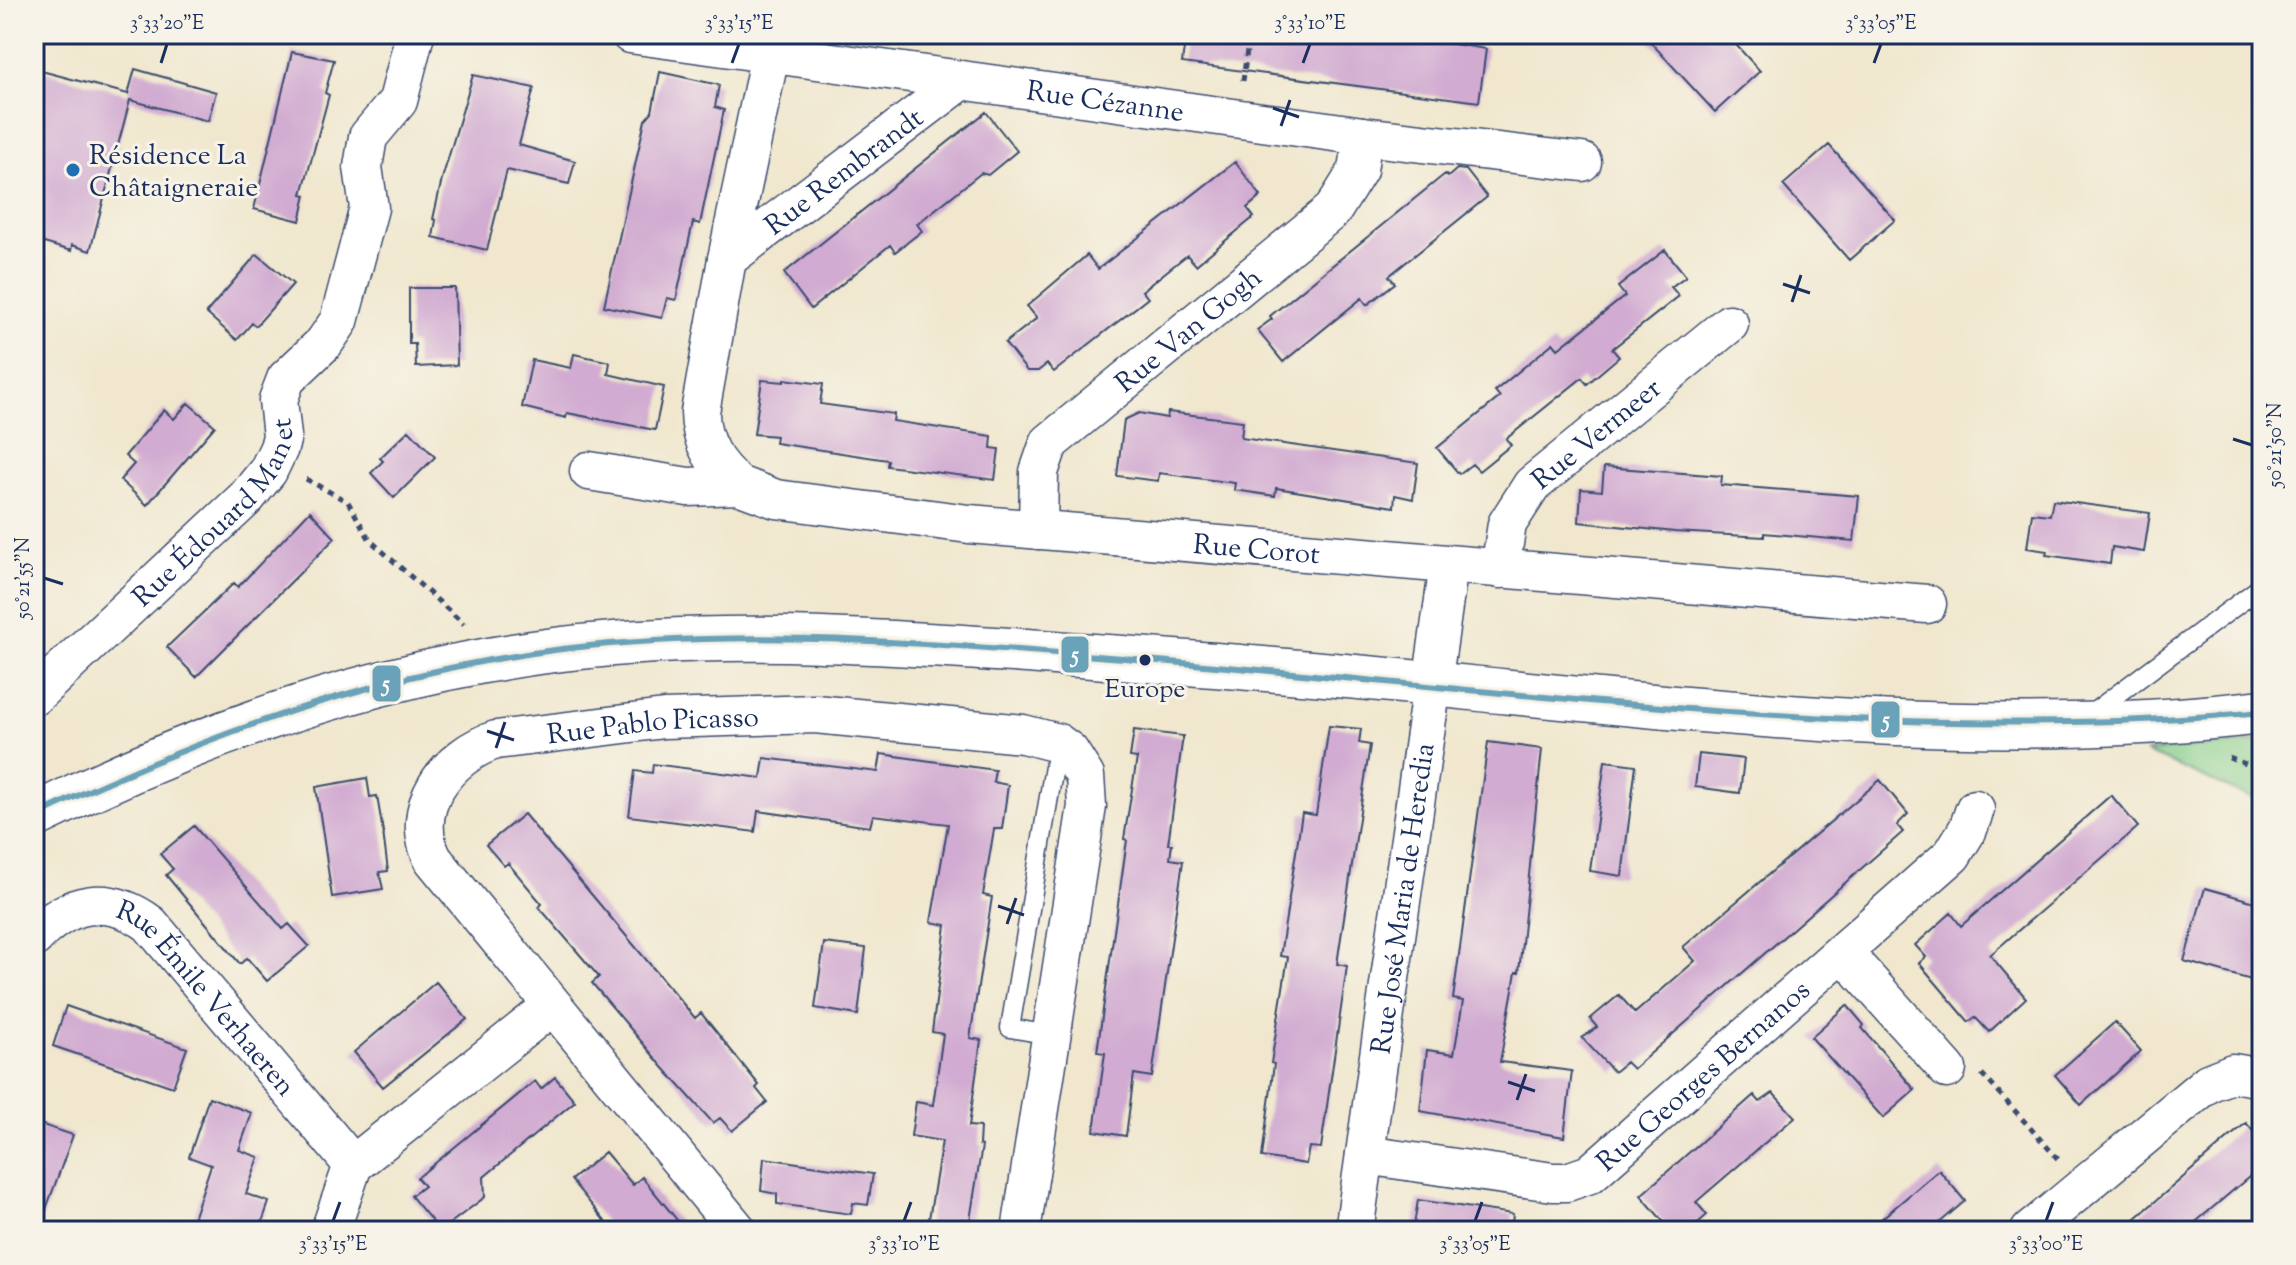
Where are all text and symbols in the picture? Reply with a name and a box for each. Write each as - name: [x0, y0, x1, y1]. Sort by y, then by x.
- text: 3°33'20"E: [130, 10, 204, 39]
- text: 3°33'15"E: [705, 10, 773, 39]
- text: 3°33'10"E: [1274, 10, 1346, 39]
- text: 3°33'05"E: [1845, 10, 1917, 39]
- street label: Rue Cézanne: [1024, 72, 1186, 134]
- street label: Rue Rembrandt: [757, 99, 933, 246]
- place label: Résidence La Châtaigneraie: [89, 137, 258, 209]
- marker: Résidence La Châtaigneraie: [64, 161, 82, 179]
- street label: Rue Van Gogh: [1108, 259, 1271, 404]
- street label: Rue Vermeer: [1524, 370, 1671, 501]
- text: 50°21'50"N: [2262, 403, 2291, 488]
- street label: Rue Édouard Manet: [124, 416, 305, 617]
- street label: Rue Corot: [1191, 526, 1322, 576]
- text: 50°21'55"N: [10, 537, 39, 620]
- line badge: 5: [1060, 635, 1090, 674]
- text: 5: [1069, 641, 1079, 673]
- marker: Europe: [1137, 652, 1153, 668]
- line badge: 5: [371, 664, 402, 703]
- text: 5: [380, 670, 390, 702]
- place label: Europe: [1105, 672, 1185, 709]
- street label: Rue Pablo Picasso: [545, 699, 760, 756]
- line badge: 5: [1870, 700, 1901, 739]
- text: 5: [1880, 706, 1890, 738]
- street label: Rue José Maria de Heredia: [1362, 741, 1446, 1057]
- street label: Rue Émile Verhaeren: [110, 892, 304, 1106]
- street label: Rue Georges Bernanos: [1589, 972, 1820, 1183]
- text: 3°33'15"E: [299, 1231, 367, 1260]
- text: 3°33'10"E: [868, 1231, 940, 1260]
- text: 3°33'05"E: [1439, 1231, 1511, 1260]
- text: 3°33'00"E: [2009, 1231, 2083, 1260]

